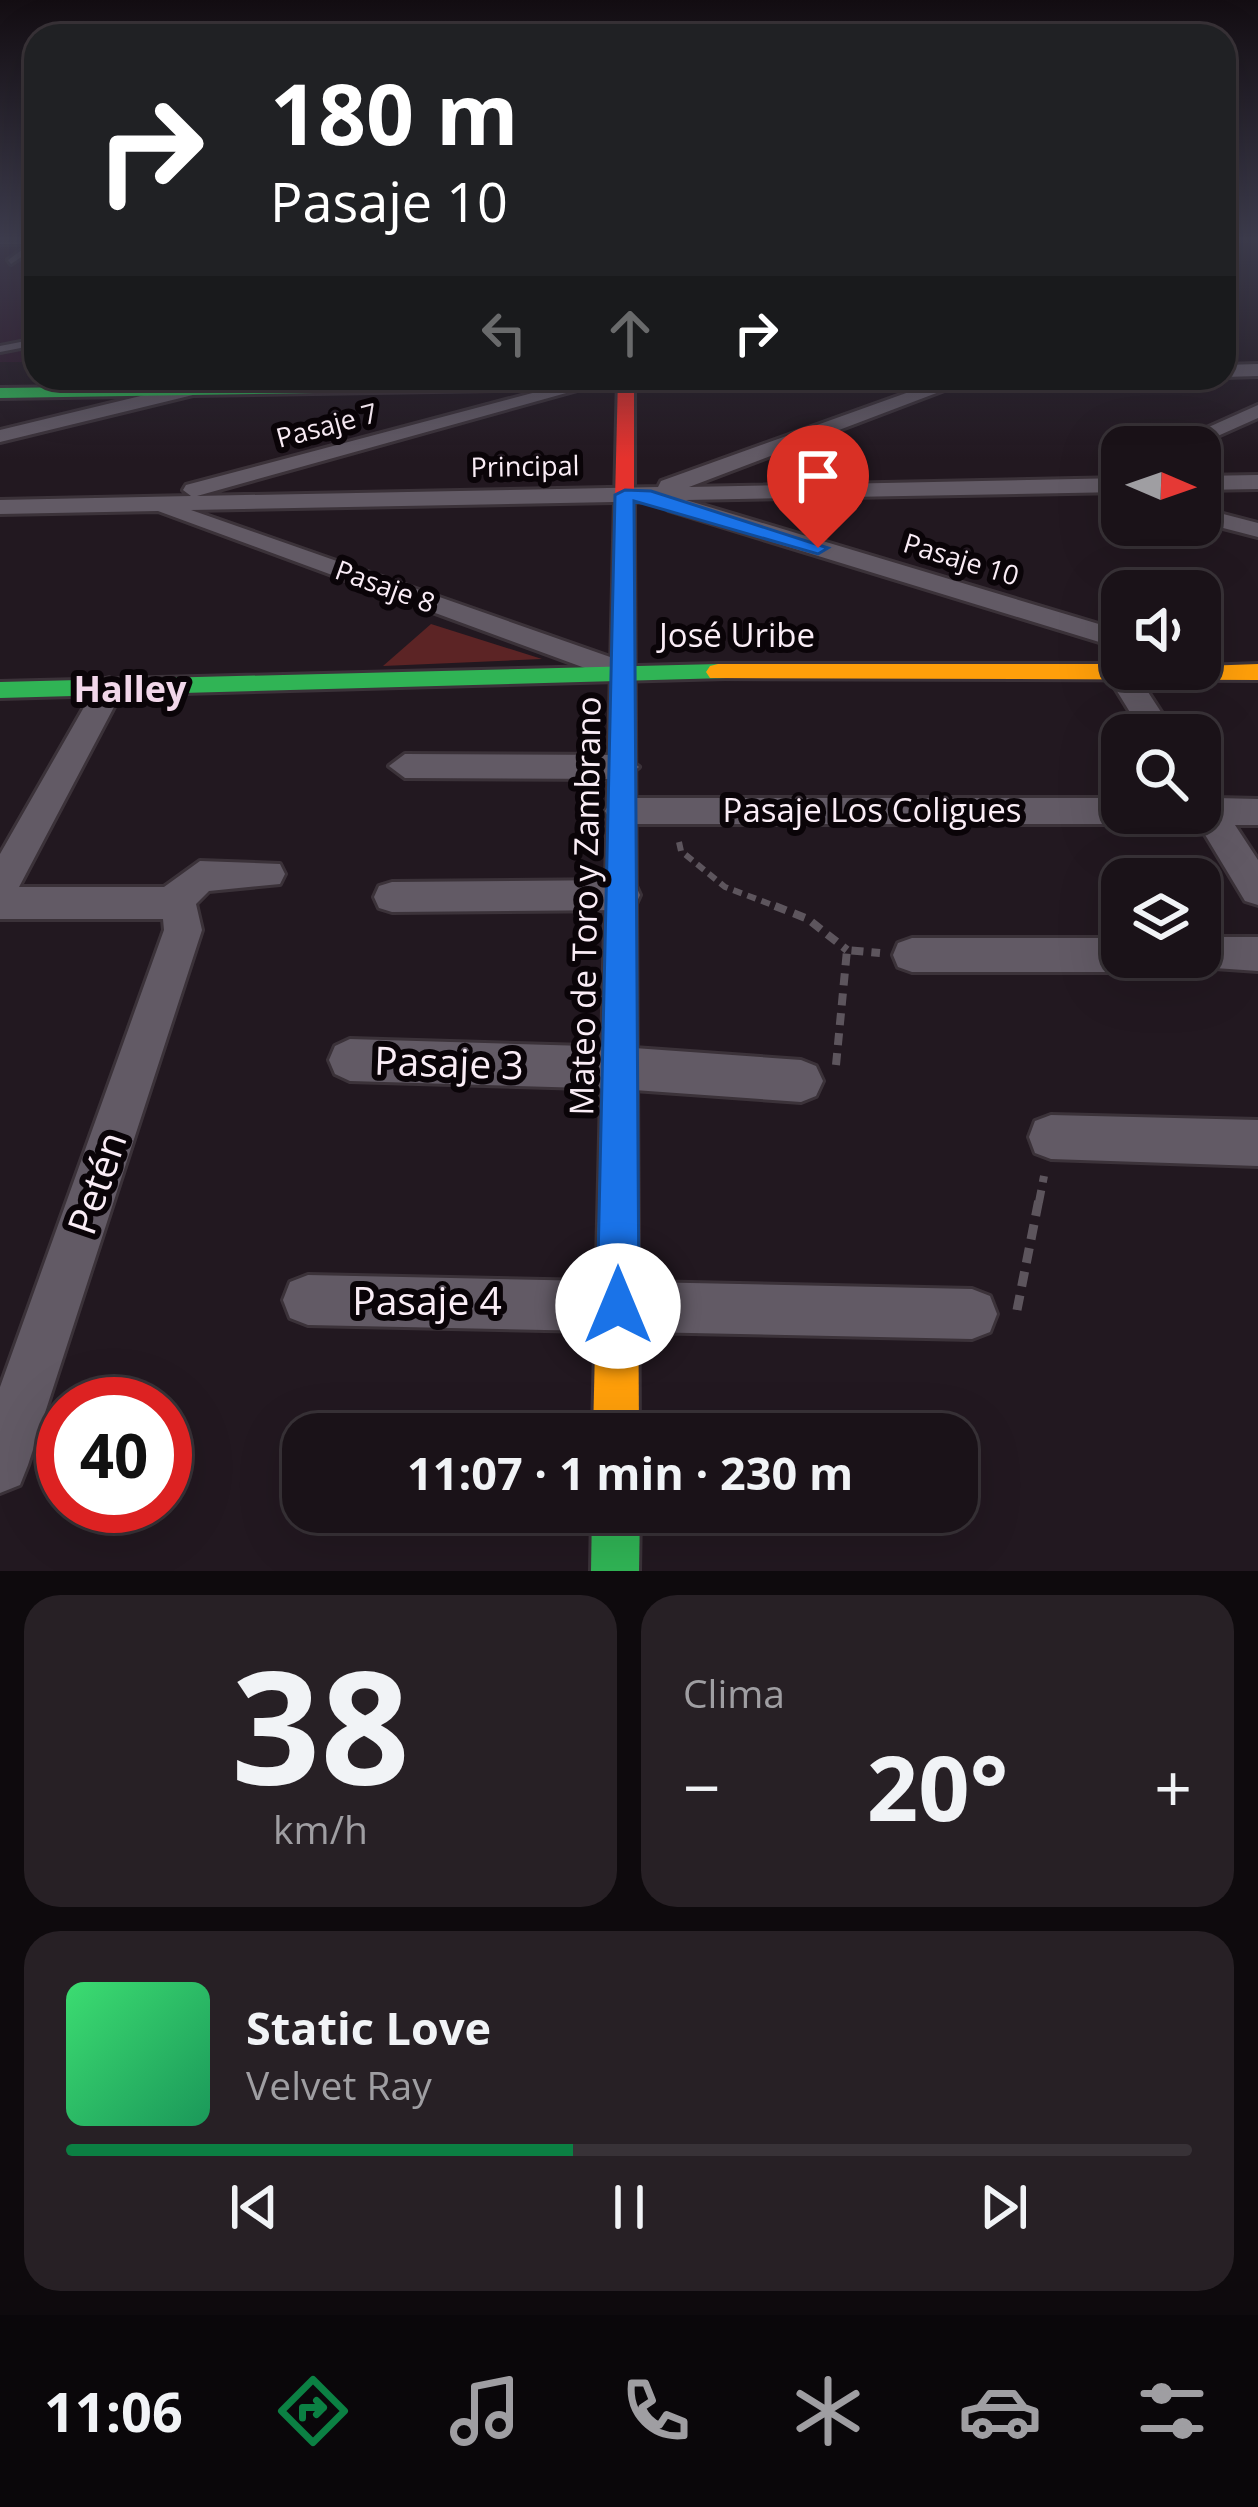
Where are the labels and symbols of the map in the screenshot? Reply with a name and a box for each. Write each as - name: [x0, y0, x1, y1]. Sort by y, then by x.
- street label: Pasaje 7: [272, 393, 381, 456]
- pin: [767, 425, 869, 548]
- north arrow: [1101, 426, 1221, 546]
- street label: Principal: [470, 446, 580, 485]
- street label: Pasaje 10: [899, 523, 1024, 594]
- street label: Pasaje 8: [331, 550, 440, 621]
- street label: José Uribe: [656, 612, 815, 657]
- district label: Halley: [73, 664, 187, 713]
- street label: Mateo de Toro y Zambrano: [558, 696, 611, 1116]
- street label: Pasaje Los Coligues: [723, 787, 1021, 832]
- street label: Pasaje 3: [373, 1032, 525, 1091]
- street label: Petén: [53, 1124, 138, 1241]
- position arrow: [555, 1243, 681, 1369]
- street label: Pasaje 4: [352, 1273, 502, 1326]
- speed limit sign: 40: [36, 1377, 192, 1533]

